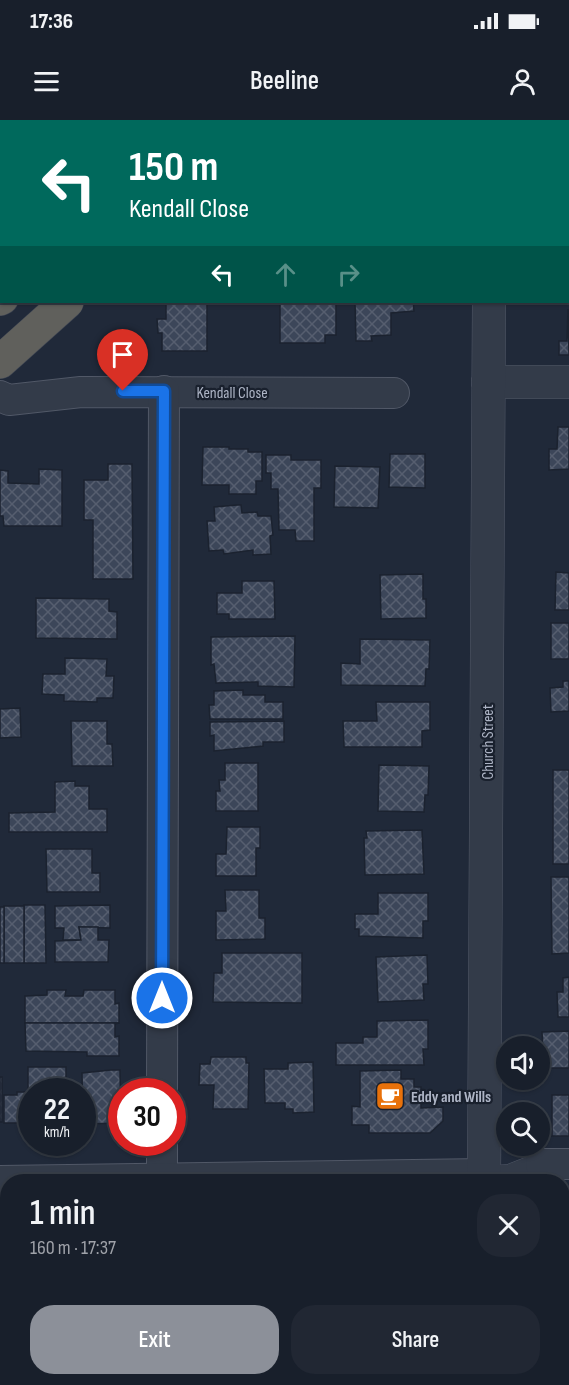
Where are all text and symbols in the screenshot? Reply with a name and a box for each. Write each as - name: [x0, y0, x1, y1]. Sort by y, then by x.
- text: 17:36: [30, 8, 73, 35]
- icon: menu: [30, 65, 63, 98]
- text: Beeline: [250, 65, 319, 97]
- icon: person: [506, 65, 539, 98]
- text: 150 m: [129, 142, 218, 193]
- icon: left: [30, 144, 108, 222]
- text: Kendall Close: [129, 193, 249, 225]
- icon: left: [206, 258, 239, 291]
- icon: ahead: [269, 258, 302, 291]
- icon: right: [332, 258, 365, 291]
- pin: [97, 329, 148, 391]
- icon: arrive: [106, 338, 139, 371]
- street label: Kendall Close: [196, 384, 268, 403]
- street label: Church Street: [479, 704, 498, 780]
- position arrow: [130, 966, 194, 1030]
- map controls: [496, 1036, 550, 1156]
- button: sound: [496, 1036, 550, 1090]
- speed limit sign: 30: [108, 1078, 186, 1156]
- cafe icon: Eddy and Wills: [374, 1080, 406, 1112]
- place label: Eddy and Wills: [411, 1088, 491, 1107]
- text: 22: [44, 1092, 70, 1128]
- button: search: [496, 1102, 550, 1156]
- text: km/h: [44, 1123, 70, 1142]
- text: 1 min: [30, 1192, 95, 1235]
- button: close: [477, 1194, 540, 1257]
- text: 160 m · 17:37: [30, 1236, 116, 1260]
- button: Exit: [30, 1305, 279, 1374]
- button: Share: [291, 1305, 540, 1374]

